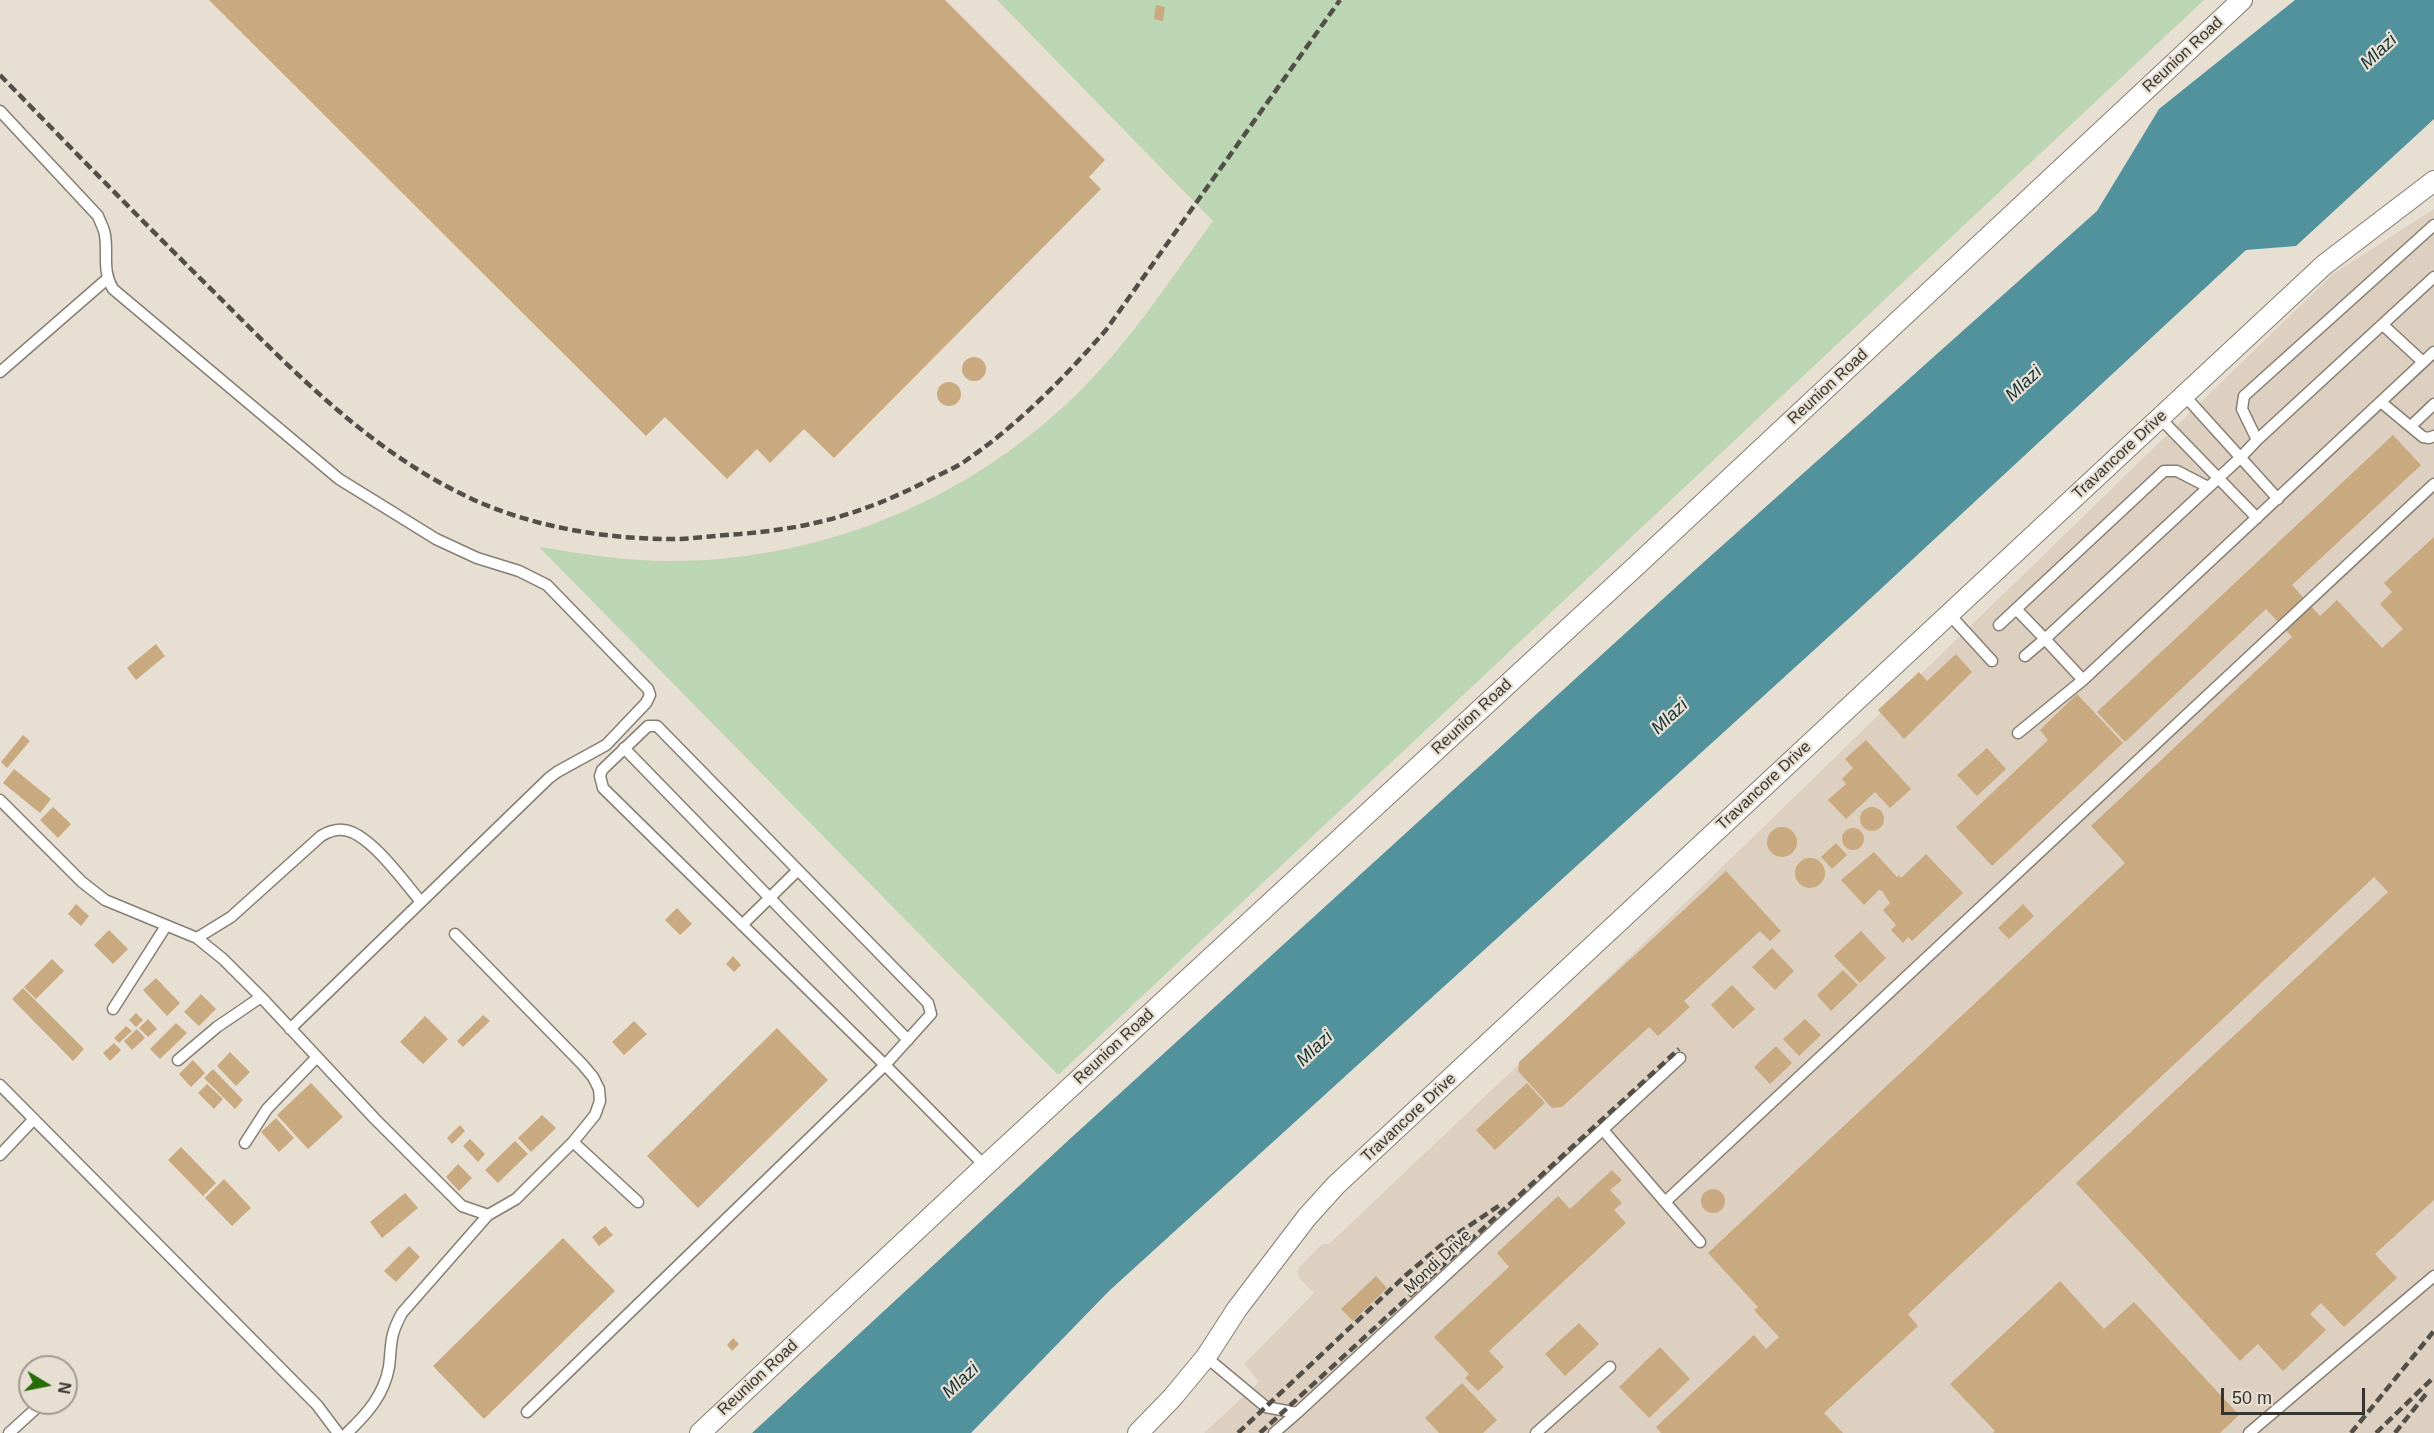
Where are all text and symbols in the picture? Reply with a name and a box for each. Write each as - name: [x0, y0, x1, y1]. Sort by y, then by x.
- street label: Reunion Road: [2139, 13, 2227, 97]
- water label: Mlazi: [2356, 30, 2402, 74]
- street label: Reunion Road: [1784, 345, 1872, 429]
- water label: Mlazi: [2001, 362, 2047, 406]
- street label: Travancore Drive: [2069, 406, 2171, 504]
- street label: Reunion Road: [1428, 675, 1516, 759]
- water label: Mlazi: [1647, 695, 1693, 739]
- street label: Travancore Drive: [1713, 737, 1815, 835]
- street label: Reunion Road: [1070, 1005, 1158, 1089]
- water label: Mlazi: [1292, 1027, 1338, 1071]
- street label: Travancore Drive: [1358, 1069, 1460, 1167]
- street label: Mondi Drive: [1400, 1226, 1476, 1298]
- street label: Reunion Road: [714, 1336, 802, 1420]
- north arrow: [18, 1355, 78, 1415]
- water label: Mlazi: [938, 1359, 984, 1403]
- scale bar: [2224, 1376, 2368, 1414]
- text: N: [55, 1381, 74, 1395]
- text: 50 m: [2232, 1388, 2272, 1408]

